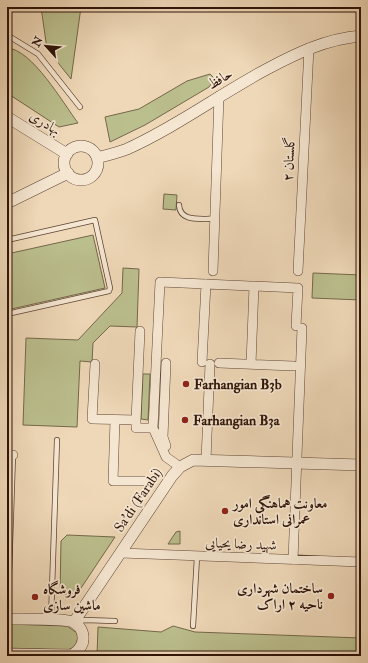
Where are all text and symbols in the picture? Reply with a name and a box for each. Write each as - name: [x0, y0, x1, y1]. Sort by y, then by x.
- north arrow: [26, 26, 66, 66]
- text: N: [29, 33, 46, 50]
- street label: حافظ: [204, 65, 236, 93]
- street label: بهادری: [26, 107, 64, 140]
- street label: گلستان ۲: [279, 136, 299, 182]
- place label: Farhangian B3b: [194, 376, 282, 394]
- marker: Farhangian B3b: [181, 379, 191, 389]
- place label: Farhangian B3a: [193, 412, 281, 430]
- marker: Farhangian B3a: [180, 415, 190, 425]
- street label: Sa'di (Farabi): [110, 465, 166, 535]
- place label: معاونت هماهنگی امور عمرانی استانداری: [231, 495, 328, 529]
- marker: معاونت هماهنگی امور عمرانی استانداری: [220, 506, 230, 516]
- street label: شهید رضا یحیایی: [205, 534, 277, 555]
- place label: فروشگاه ماشین سازی: [43, 580, 101, 614]
- place label: ساختمان شهرداری ناحیه ۲ اراک: [237, 580, 323, 613]
- marker: ساختمان شهرداری ناحیه ۲ اراک: [326, 591, 336, 601]
- marker: فروشگاه ماشین سازی: [30, 592, 40, 602]

